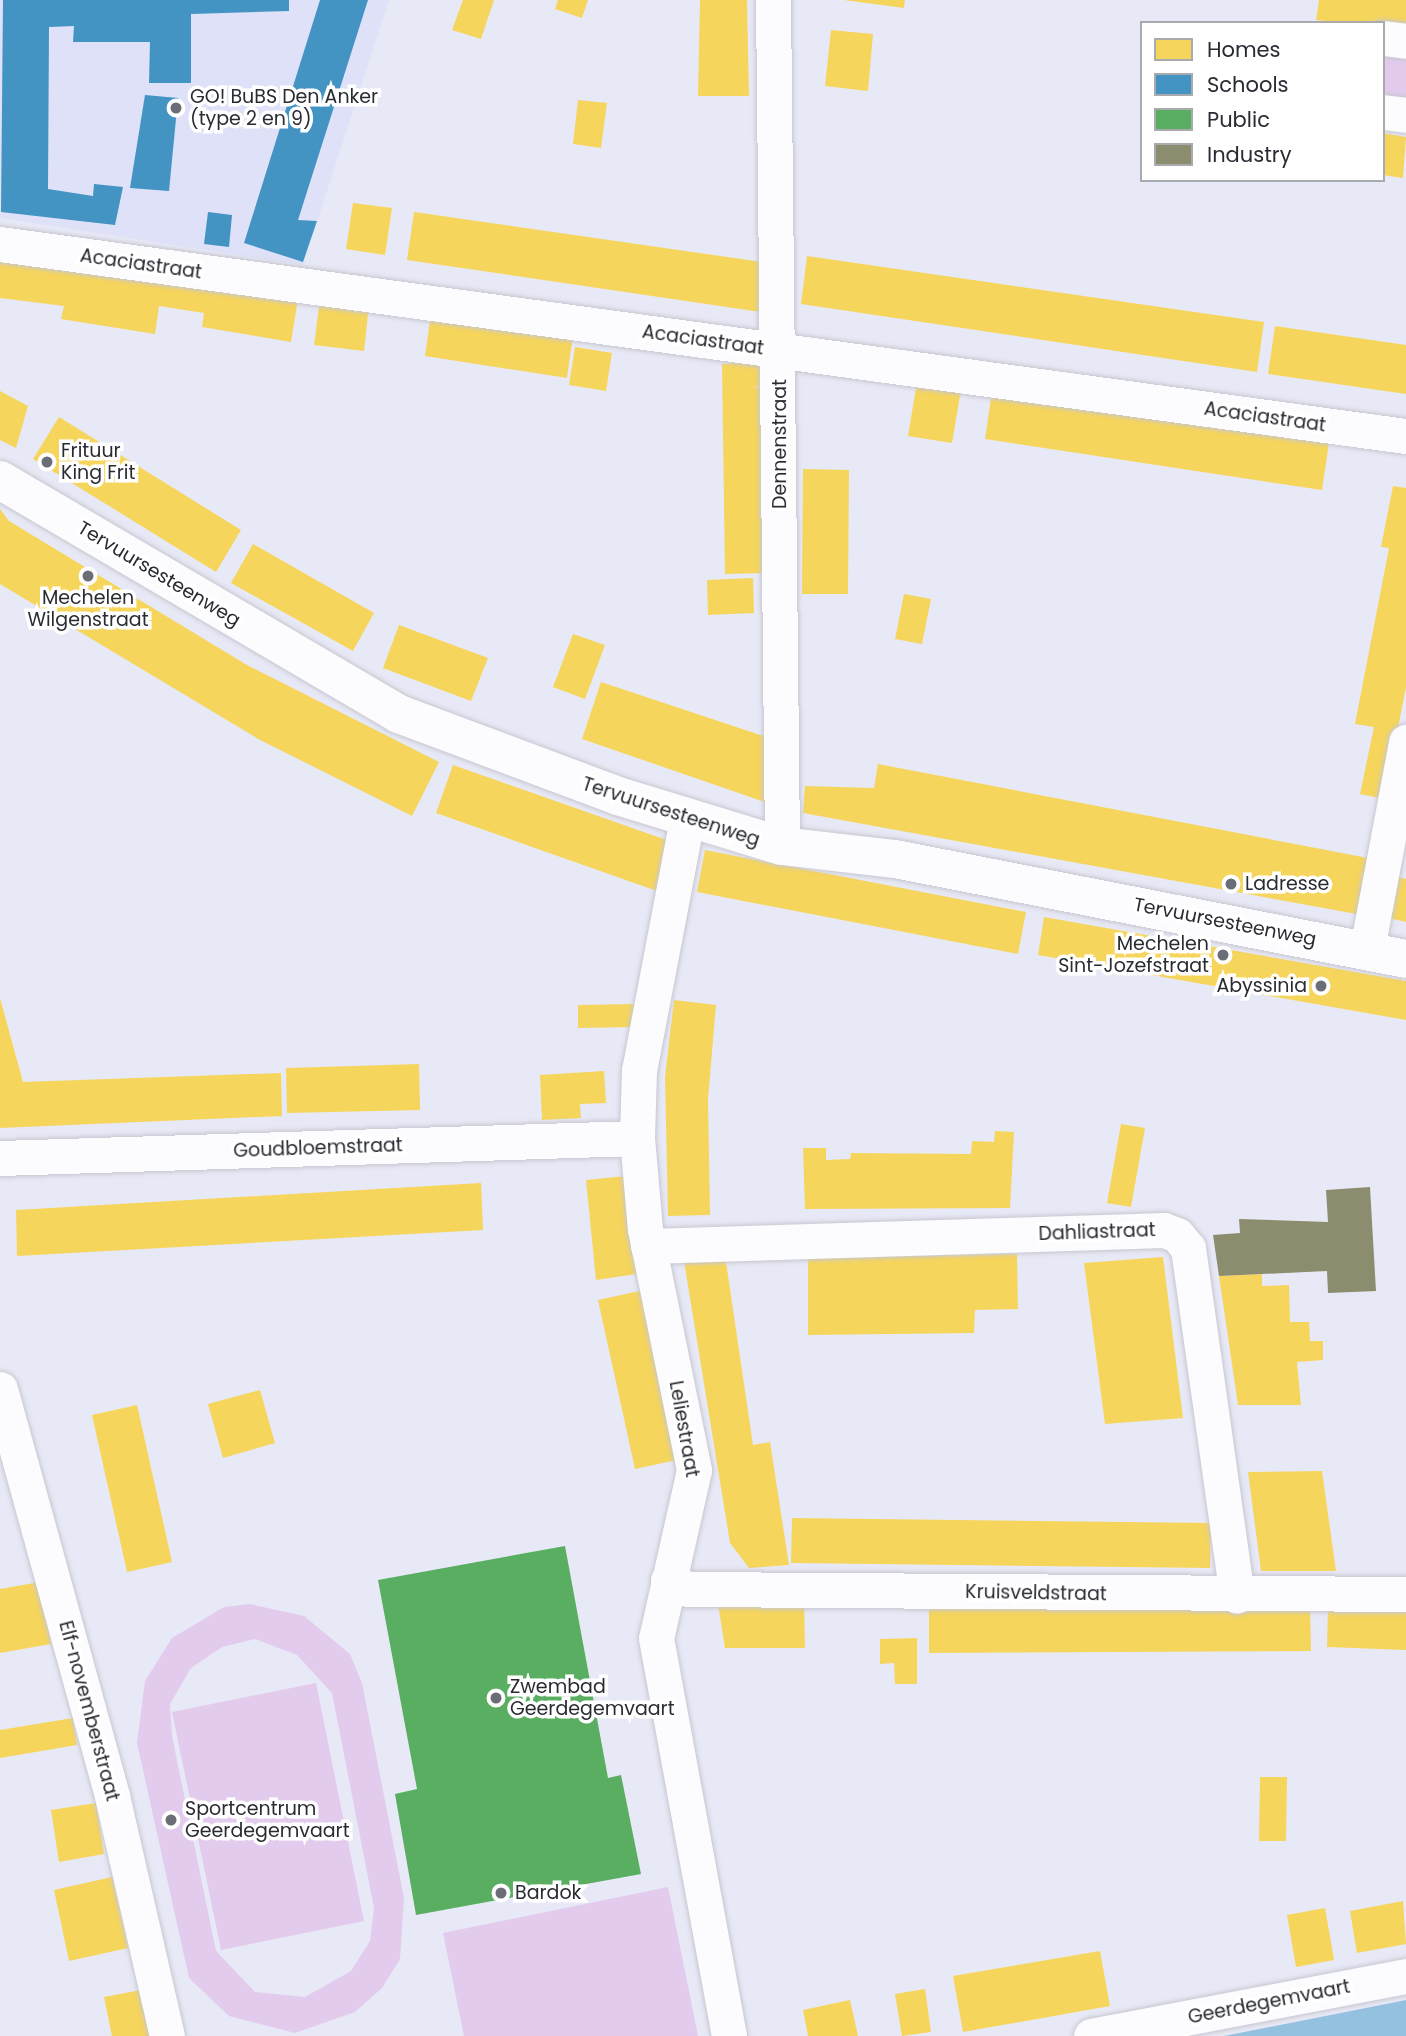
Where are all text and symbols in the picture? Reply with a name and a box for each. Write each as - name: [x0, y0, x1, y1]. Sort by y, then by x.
- legend: [1140, 21, 1385, 182]
- text: Homes: [1207, 35, 1281, 64]
- text: Schools: [1207, 70, 1289, 99]
- place label: GO! BuBS Den Anker (type 2 en 9): [190, 86, 378, 130]
- marker: GO! BuBS Den Anker (type 2 en 9): [168, 100, 184, 116]
- text: Public: [1207, 105, 1270, 134]
- text: Industry: [1207, 140, 1292, 169]
- street label: Acaciastraat: [79, 244, 203, 284]
- street label: Acaciastraat: [641, 320, 765, 360]
- street label: Dennenstraat: [769, 379, 791, 509]
- street label: Acaciastraat: [1203, 397, 1327, 437]
- place label: Frituur King Frit: [61, 440, 135, 484]
- marker: Frituur King Frit: [39, 454, 55, 470]
- street label: Tervuursesteenweg: [74, 516, 244, 632]
- marker: Mechelen Wilgenstraat: [80, 568, 96, 584]
- place label: Mechelen Wilgenstraat: [27, 587, 149, 631]
- street label: Tervuursesteenweg: [579, 772, 763, 852]
- place label: Ladresse: [1245, 873, 1329, 895]
- marker: Ladresse: [1223, 876, 1239, 892]
- street label: Tervuursesteenweg: [1132, 893, 1318, 951]
- place label: Mechelen Sint-Jozefstraat: [1058, 933, 1209, 977]
- marker: Mechelen Sint-Jozefstraat: [1215, 947, 1231, 963]
- place label: Abyssinia: [1216, 975, 1307, 997]
- marker: Abyssinia: [1313, 978, 1329, 994]
- street label: Goudbloemstraat: [233, 1134, 403, 1162]
- street label: Dahliastraat: [1038, 1219, 1156, 1245]
- street label: Leliestraat: [664, 1379, 704, 1479]
- street label: Kruisveldstraat: [965, 1580, 1107, 1606]
- street label: Elf-novemberstraat: [54, 1618, 124, 1804]
- place label: Zwembad Geerdegemvaart: [510, 1676, 675, 1720]
- marker: Zwembad Geerdegemvaart: [488, 1690, 504, 1706]
- place label: Sportcentrum Geerdegemvaart: [185, 1798, 350, 1842]
- marker: Sportcentrum Geerdegemvaart: [163, 1812, 179, 1828]
- place label: Bardok: [515, 1882, 581, 1904]
- marker: Bardok: [493, 1885, 509, 1901]
- street label: Geerdegemvaart: [1186, 1975, 1352, 2029]

